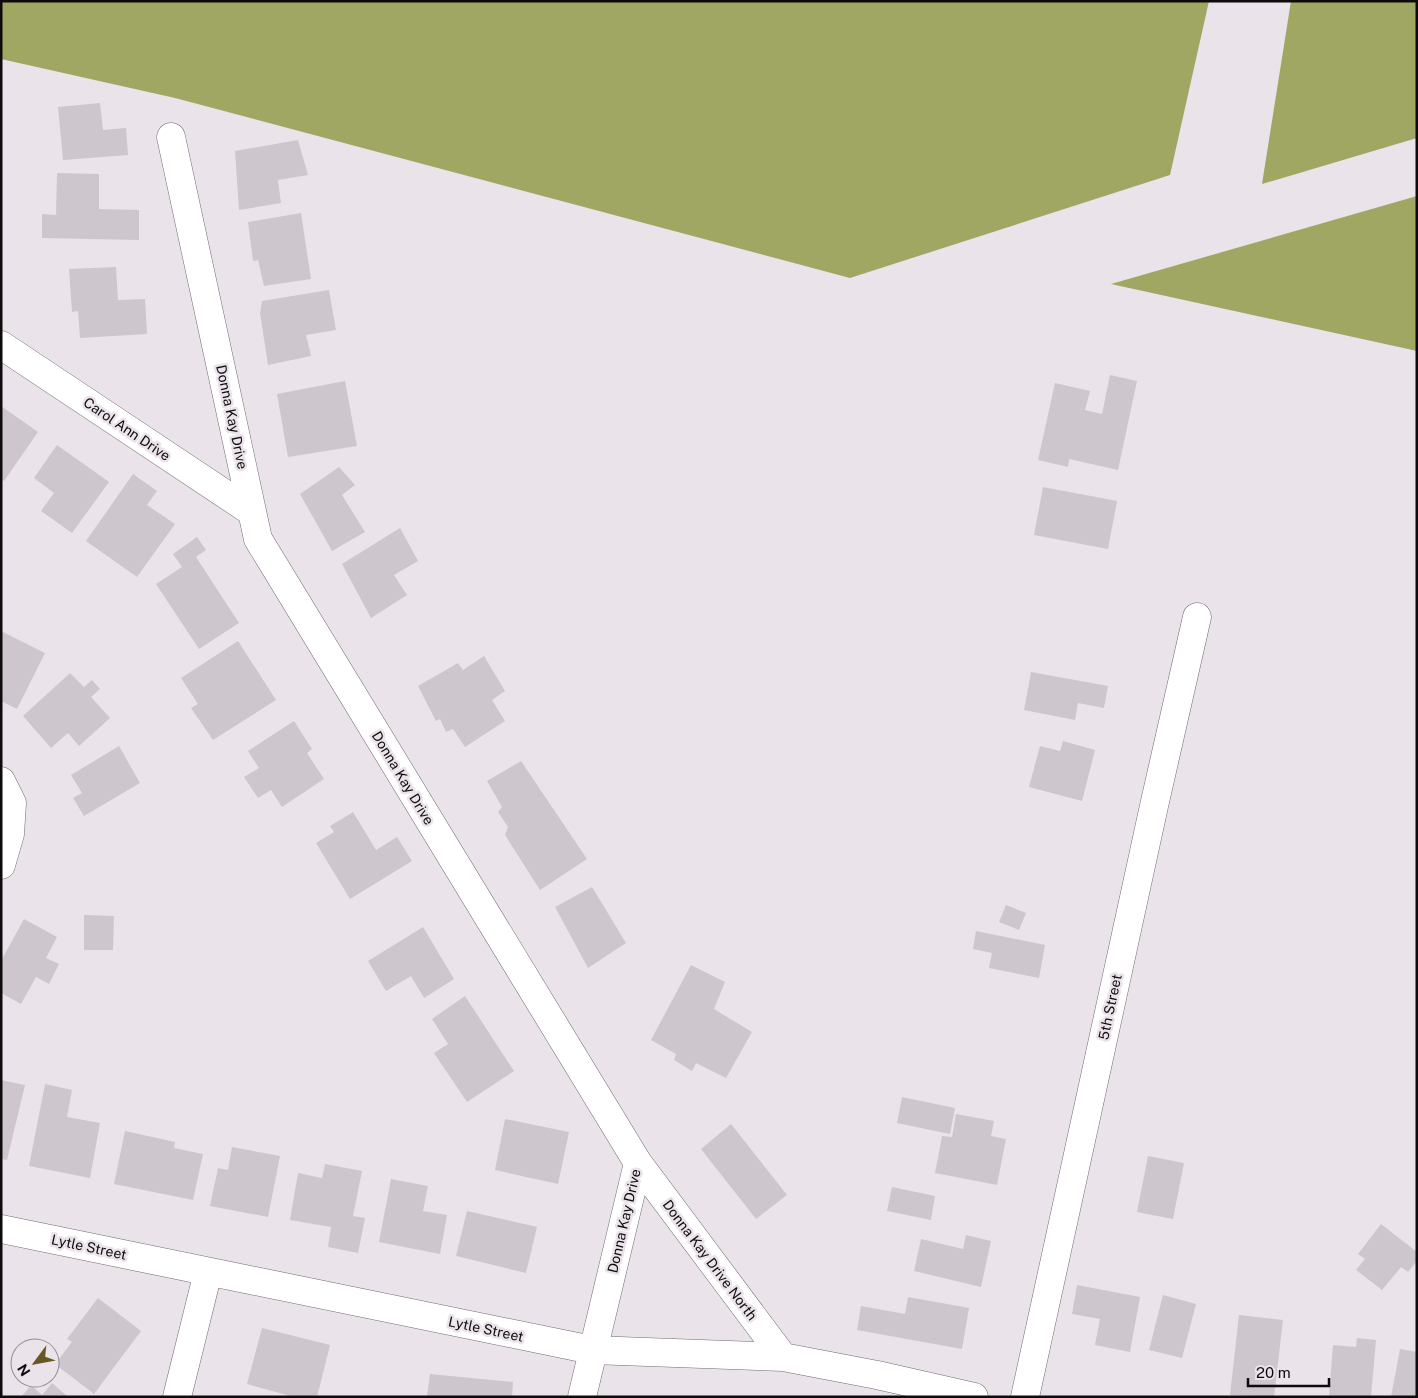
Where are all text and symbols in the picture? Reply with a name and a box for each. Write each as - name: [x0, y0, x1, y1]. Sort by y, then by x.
- street label: Donna Kay Drive: [213, 363, 251, 471]
- street label: Carol Ann Drive: [81, 394, 173, 464]
- street label: Donna Kay Drive: [369, 728, 437, 828]
- street label: 5th Street: [1095, 973, 1125, 1041]
- street label: Donna Kay Drive: [604, 1167, 644, 1275]
- street label: Donna Kay Drive North: [659, 1197, 761, 1323]
- street label: Lytle Street: [50, 1231, 128, 1263]
- street label: Lytle Street: [447, 1313, 525, 1345]
- north arrow: [10, 1338, 60, 1388]
- scale bar: [1248, 1356, 1329, 1388]
- text: N: [14, 1361, 34, 1379]
- text: 20 m: [1256, 1364, 1291, 1381]

